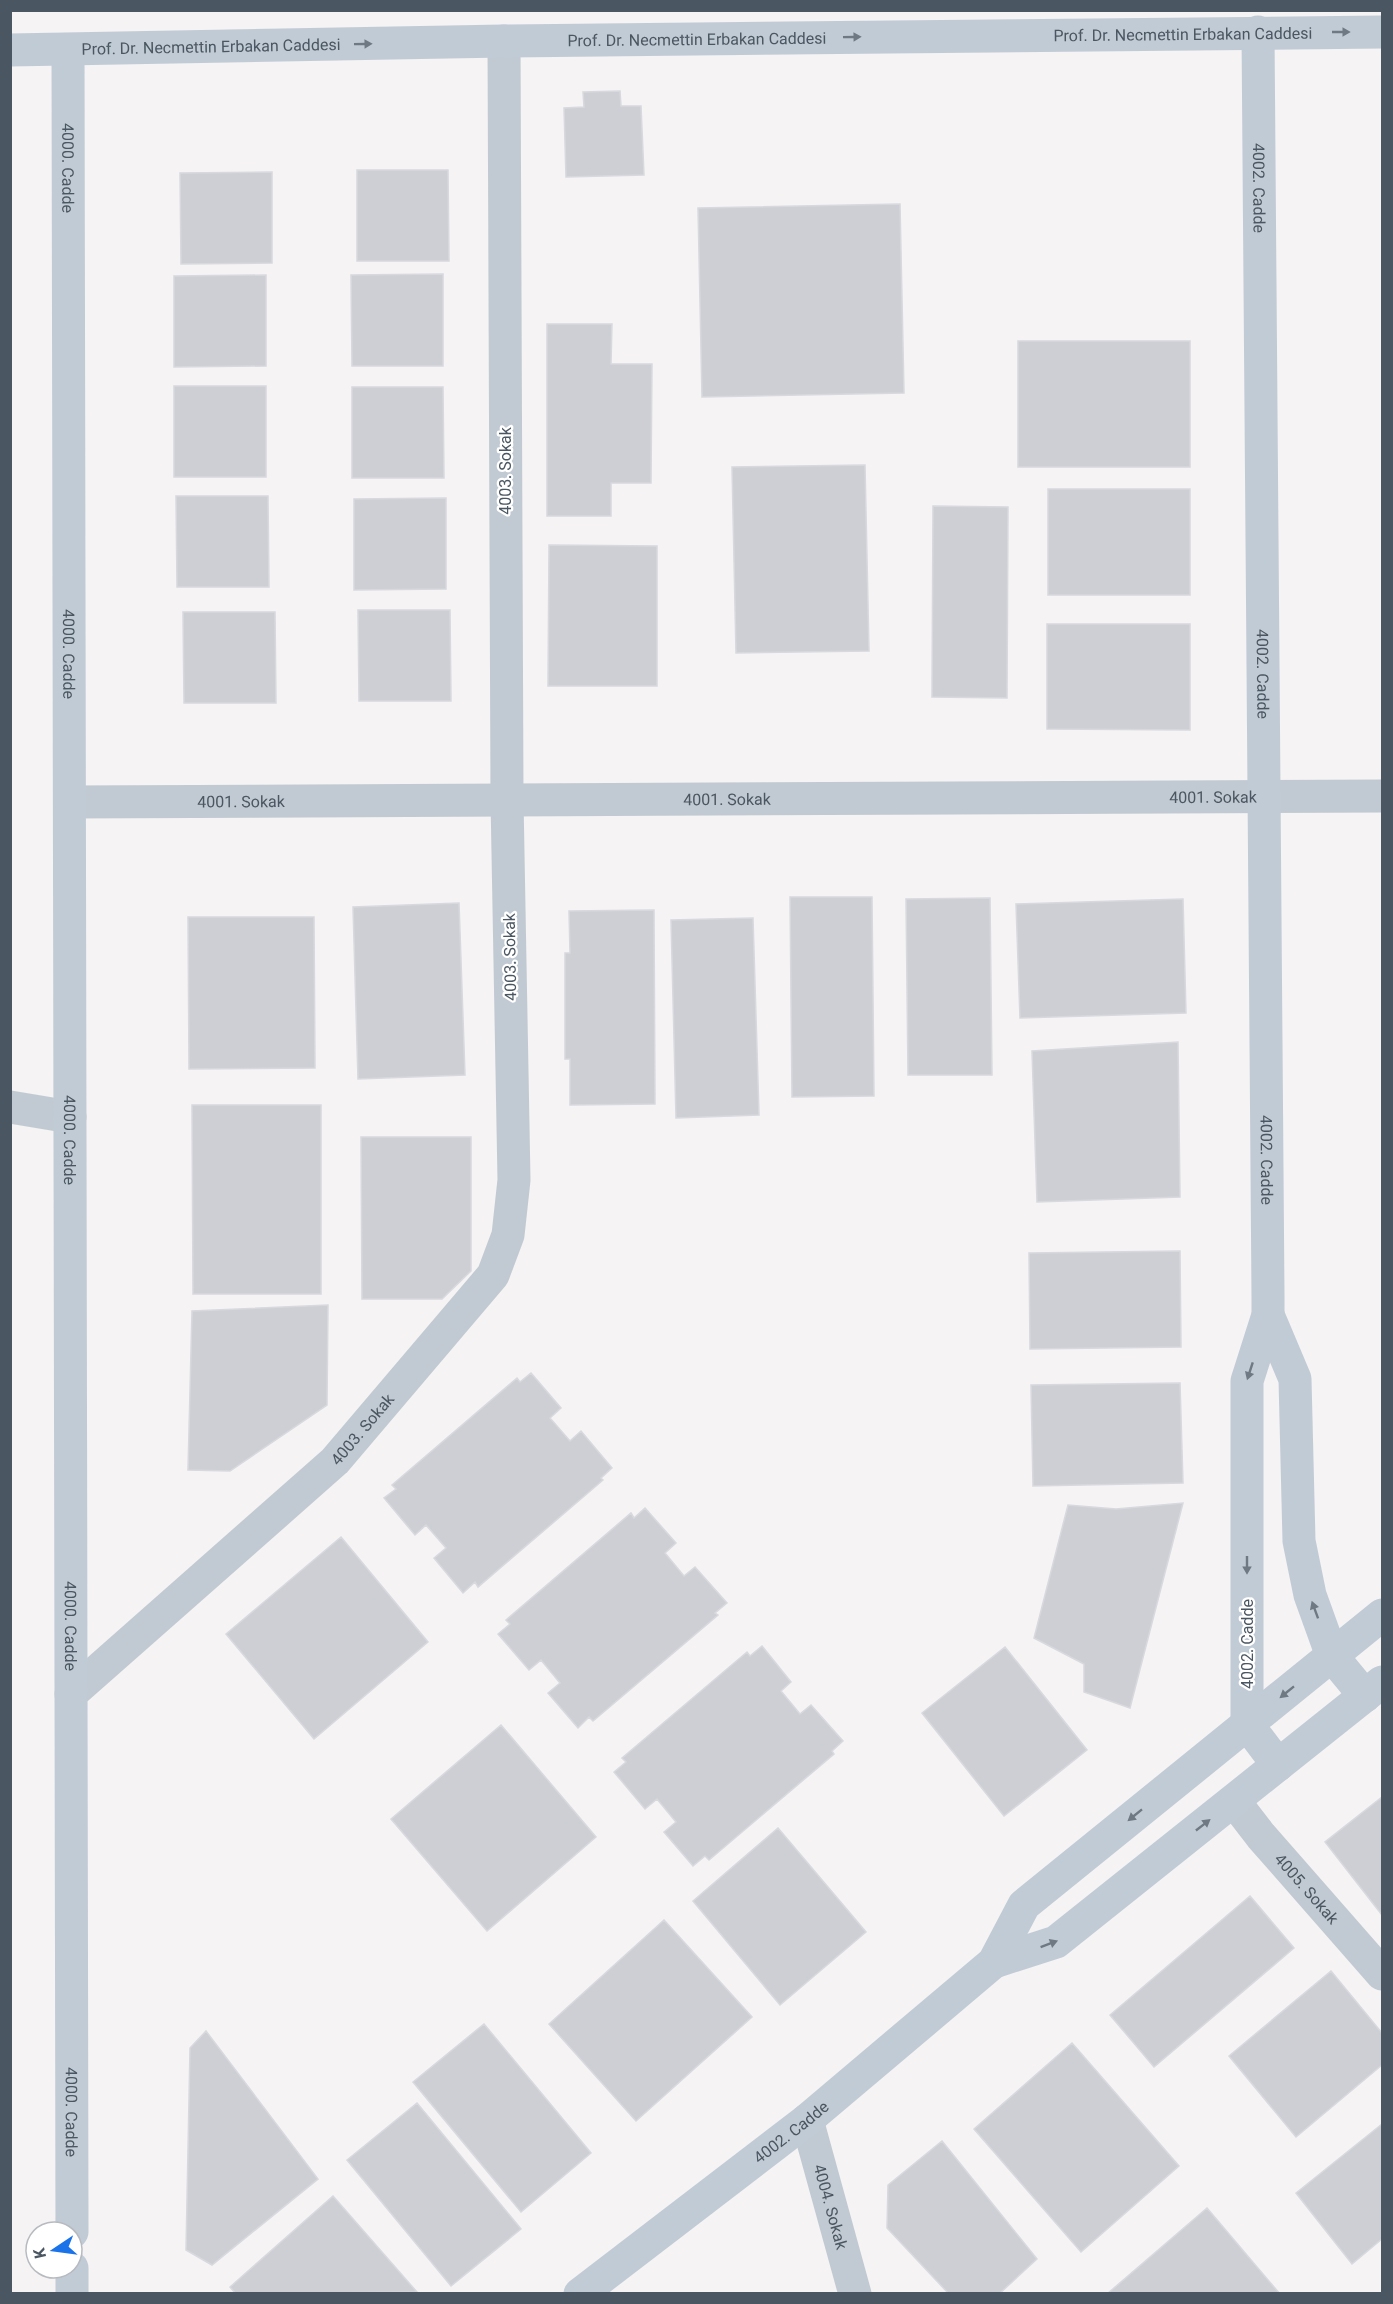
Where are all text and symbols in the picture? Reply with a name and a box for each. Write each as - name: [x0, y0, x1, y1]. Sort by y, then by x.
- street label: Prof. Dr. Necmettin Erbakan Caddesi: [1053, 23, 1312, 45]
- one-way arrow: [1331, 27, 1350, 37]
- street label: Prof. Dr. Necmettin Erbakan Caddesi: [567, 28, 827, 50]
- one-way arrow: [842, 32, 861, 42]
- street label: Prof. Dr. Necmettin Erbakan Caddesi: [81, 34, 341, 58]
- one-way arrow: [353, 39, 372, 48]
- street label: 4000. Cadde: [59, 123, 78, 213]
- street label: 4002. Cadde: [1249, 143, 1269, 233]
- street label: 4003. Sokak: [496, 426, 515, 515]
- street label: 4000. Cadde: [60, 609, 79, 699]
- street label: 4002. Cadde: [1253, 629, 1273, 719]
- street label: 4001. Sokak: [1169, 787, 1258, 806]
- street label: 4001. Sokak: [683, 789, 772, 809]
- street label: 4001. Sokak: [197, 792, 286, 811]
- street label: 4003. Sokak: [500, 912, 520, 1001]
- street label: 4000. Cadde: [60, 1095, 80, 1185]
- street label: 4002. Cadde: [1257, 1115, 1277, 1205]
- one-way arrow: [1245, 1362, 1254, 1380]
- street label: 4003. Sokak: [326, 1389, 398, 1469]
- one-way arrow: [1242, 1556, 1252, 1575]
- street label: 4000. Cadde: [61, 1581, 80, 1671]
- street label: 4002. Cadde: [1238, 1599, 1257, 1689]
- one-way arrow: [1310, 1601, 1320, 1619]
- one-way arrow: [1279, 1686, 1295, 1699]
- one-way arrow: [1128, 1809, 1143, 1821]
- one-way arrow: [1196, 1820, 1211, 1832]
- street label: 4005. Sokak: [1271, 1849, 1344, 1928]
- one-way arrow: [1040, 1938, 1058, 1948]
- street label: 4000. Cadde: [62, 2067, 81, 2157]
- street label: 4002. Cadde: [750, 2097, 832, 2167]
- street label: 4004. Sokak: [810, 2162, 852, 2252]
- north arrow: [24, 2220, 84, 2280]
- text: K: [29, 2245, 50, 2260]

